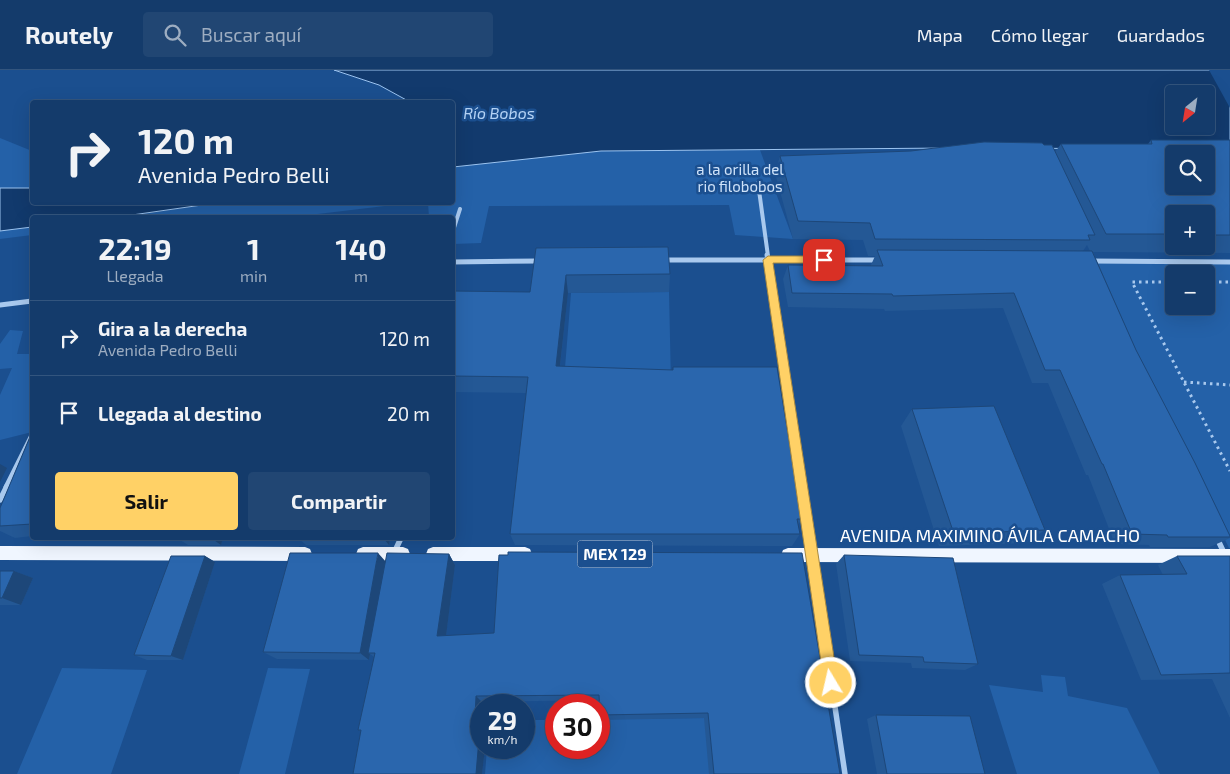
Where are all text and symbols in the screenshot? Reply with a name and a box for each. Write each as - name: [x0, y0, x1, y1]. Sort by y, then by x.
- search box: [143, 12, 493, 57]
- text: Routely: [25, 20, 113, 49]
- icon: search: [161, 21, 189, 49]
- text: Buscar aquí: [201, 23, 301, 46]
- text: Mapa: [917, 24, 963, 46]
- text: Cómo llegar: [991, 24, 1089, 46]
- text: Guardados: [1117, 24, 1205, 46]
- north arrow: [1165, 85, 1215, 135]
- map controls: [1165, 85, 1215, 315]
- water label: Río Bobos: [463, 103, 535, 122]
- text: 120 m: [138, 119, 234, 161]
- icon: right: [55, 120, 120, 185]
- button: search: [1165, 145, 1215, 195]
- park label: a la orilla del rio filobobos: [696, 160, 784, 195]
- text: Avenida Pedro Belli: [138, 161, 330, 187]
- button: +: [1165, 205, 1215, 255]
- text: 22:19: [98, 230, 172, 266]
- text: 1: [247, 230, 260, 266]
- text: 140: [336, 230, 387, 266]
- pin: [803, 239, 845, 281]
- icon: arrive: [810, 246, 838, 274]
- button: −: [1165, 265, 1215, 315]
- text: Llegada: [106, 266, 164, 285]
- text: min: [240, 266, 267, 285]
- text: m: [354, 266, 368, 285]
- text: Gira a la derecha: [98, 317, 247, 340]
- icon: right: [55, 324, 83, 352]
- text: 120 m: [379, 327, 430, 350]
- text: Avenida Pedro Belli: [98, 340, 237, 359]
- icon: arrive: [55, 399, 83, 427]
- text: Llegada al destino: [98, 402, 262, 425]
- text: 20 m: [387, 402, 430, 425]
- button: Salir: [55, 472, 238, 530]
- button: Compartir: [248, 472, 430, 530]
- street label: AVENIDA MAXIMINO ÁVILA CAMACHO: [840, 524, 1140, 546]
- road number: MEX 129: [578, 540, 652, 568]
- position arrow: [804, 656, 856, 708]
- speed limit sign: 30: [545, 694, 610, 759]
- text: 29: [488, 705, 517, 735]
- text: km/h: [488, 732, 517, 746]

